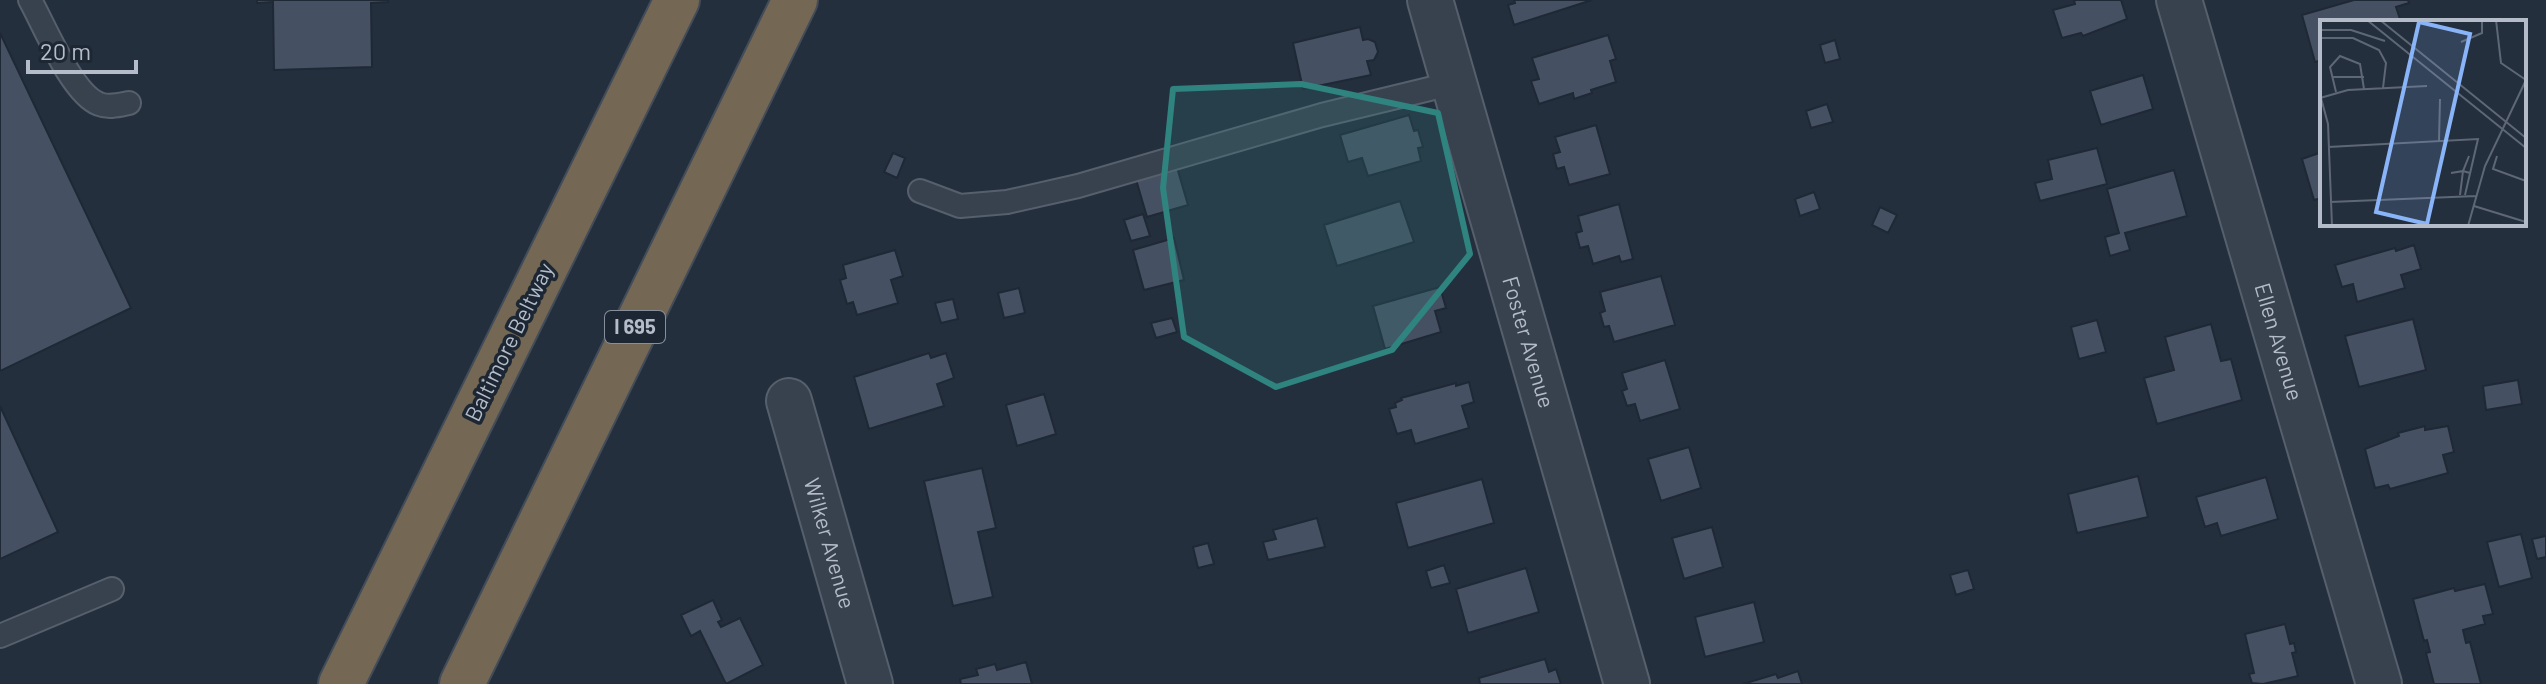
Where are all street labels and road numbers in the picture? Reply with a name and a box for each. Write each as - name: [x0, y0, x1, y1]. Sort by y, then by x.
- street label: Baltimore Beltway: [458, 258, 558, 425]
- street label: Foster Avenue: [1498, 273, 1561, 411]
- street label: Ellen Avenue: [2250, 280, 2309, 403]
- road number: I 695: [605, 311, 665, 343]
- street label: Wilker Avenue: [800, 475, 862, 611]

